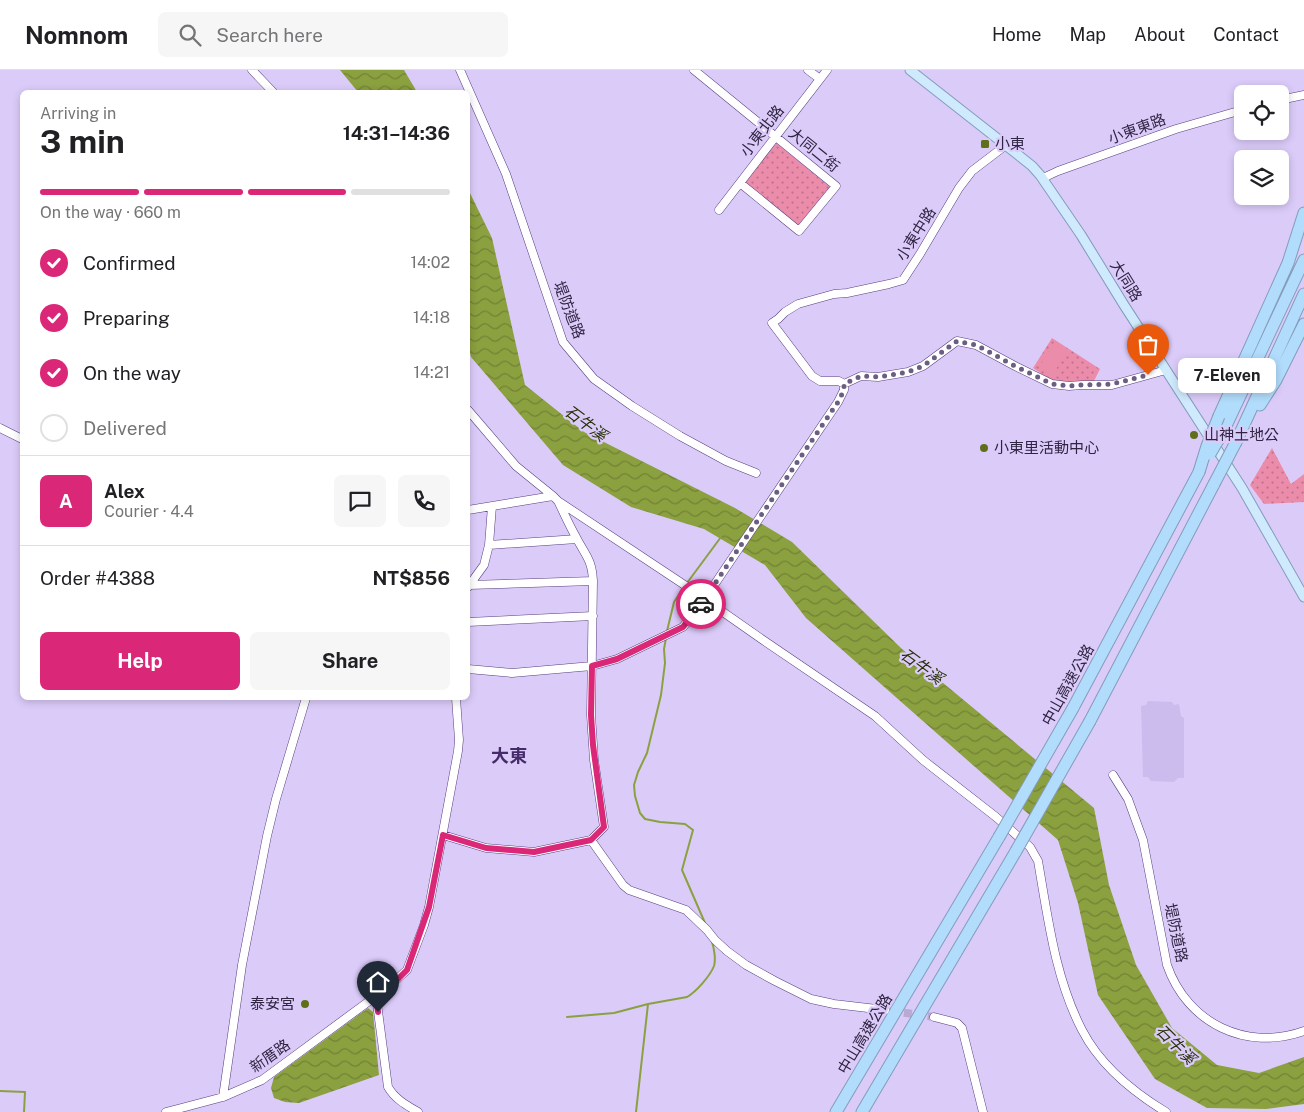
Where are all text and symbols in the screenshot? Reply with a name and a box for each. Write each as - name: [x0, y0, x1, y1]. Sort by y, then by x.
- search box: [158, 12, 508, 57]
- text: Nomnom: [25, 21, 128, 49]
- icon: search: [176, 21, 204, 49]
- text: Search here: [216, 24, 323, 46]
- text: Home: [992, 24, 1042, 45]
- text: Map: [1070, 24, 1106, 45]
- text: About: [1134, 24, 1185, 45]
- text: Contact: [1213, 24, 1279, 45]
- map controls: [1234, 85, 1289, 205]
- button: locate: [1234, 85, 1289, 140]
- street label: 小東北路: [736, 102, 787, 160]
- text: Arriving in: [40, 104, 116, 123]
- street label: 小東東路: [1106, 110, 1168, 147]
- text: 14:31–14:36: [343, 122, 450, 144]
- text: 3 min: [40, 123, 125, 160]
- street label: 大同二街: [786, 124, 843, 175]
- place label: 小東: [995, 135, 1025, 152]
- marker: 小東: [979, 138, 991, 150]
- button: layers: [1234, 150, 1289, 205]
- text: On the way · 660 m: [40, 203, 181, 222]
- street label: 小東中路: [892, 204, 939, 264]
- icon: check: [40, 249, 68, 277]
- text: Confirmed: [83, 252, 176, 274]
- text: 14:02: [410, 253, 450, 272]
- street label: 大同路: [1107, 257, 1146, 304]
- street label: 堤防道路: [551, 279, 588, 341]
- icon: check: [40, 304, 68, 332]
- text: Preparing: [83, 307, 170, 329]
- text: 14:18: [413, 308, 450, 327]
- pin: [1127, 324, 1169, 375]
- icon: bag: [1134, 331, 1162, 359]
- callout: 7-Eleven: [1178, 358, 1276, 392]
- icon: check: [40, 359, 68, 387]
- text: On the way: [83, 362, 181, 384]
- text: 14:21: [413, 363, 450, 382]
- text: 7-Eleven: [1194, 366, 1260, 385]
- water label: 石牛溪: [561, 401, 612, 447]
- text: Delivered: [83, 417, 167, 439]
- place label: 山神土地公: [1204, 426, 1279, 443]
- marker: 山神土地公: [1188, 429, 1200, 441]
- place label: 小東里活動中心: [994, 439, 1099, 456]
- marker: 小東里活動中心: [978, 442, 990, 454]
- button: chat: [334, 475, 386, 527]
- button: phone: [398, 475, 450, 527]
- text: Alex: [104, 480, 145, 502]
- text: A: [59, 490, 73, 512]
- text: Courier · 4.4: [104, 502, 194, 521]
- text: Order #4388: [40, 567, 155, 589]
- text: NT$856: [372, 567, 450, 589]
- courier: [676, 579, 726, 629]
- icon: car: [687, 590, 715, 618]
- button: Help: [40, 632, 240, 690]
- button: Share: [250, 632, 450, 690]
- street label: 中山高速公路: [1038, 641, 1097, 728]
- water label: 石牛溪: [897, 645, 948, 689]
- district label: 大東: [491, 745, 527, 766]
- street label: 堤防道路: [1162, 902, 1191, 964]
- pin: [357, 961, 399, 1012]
- icon: home: [364, 968, 392, 996]
- street label: 中山高速公路: [834, 991, 895, 1077]
- place label: 泰安宮: [250, 995, 295, 1012]
- marker: 泰安宮: [299, 998, 311, 1010]
- water label: 石牛溪: [1152, 1021, 1201, 1069]
- street label: 新厝路: [246, 1036, 293, 1075]

